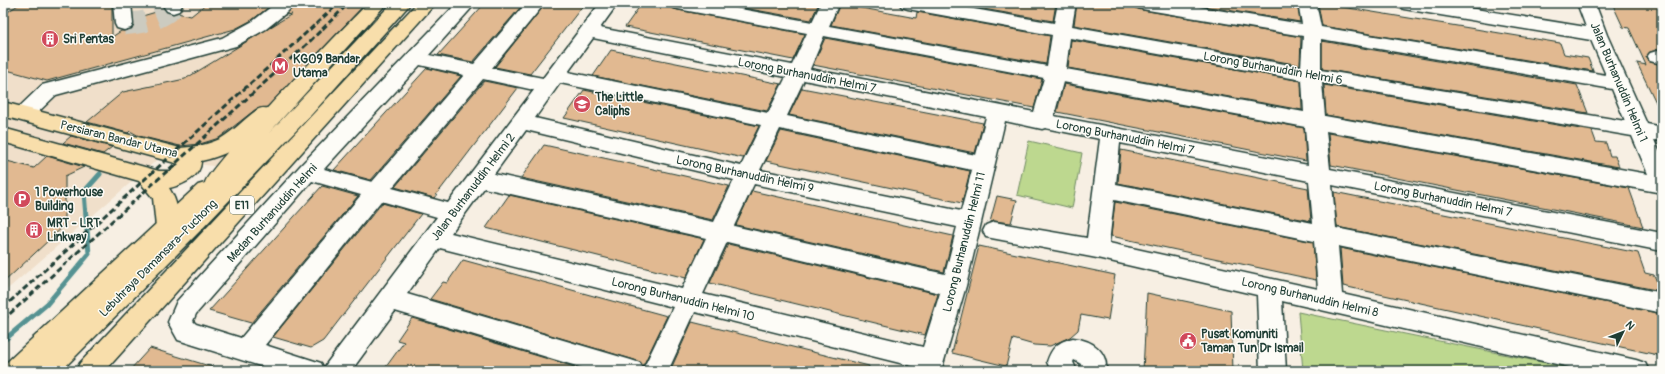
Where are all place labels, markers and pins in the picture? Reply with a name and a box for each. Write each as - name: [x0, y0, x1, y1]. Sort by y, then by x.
- building icon: Sri Pentas: [40, 29, 60, 49]
- place label: Sri Pentas: [63, 32, 114, 47]
- place label: KG09 Bandar Utama: [293, 52, 360, 81]
- metro station icon: KG09 Bandar Utama: [270, 56, 290, 76]
- place label: The Little Caliphs: [594, 90, 644, 119]
- school or university icon: The Little Caliphs: [572, 94, 592, 114]
- place label: 1 Powerhouse Building: [35, 185, 104, 214]
- parking icon: 1 Powerhouse Building: [12, 189, 32, 209]
- place label: MRT - LRT Linkway: [47, 216, 100, 245]
- building icon: MRT - LRT Linkway: [24, 220, 44, 240]
- place label: Pusat Komuniti Taman Tun Dr Ismail: [1200, 327, 1304, 356]
- public building icon: Pusat Komuniti Taman Tun Dr Ismail: [1178, 331, 1198, 351]

